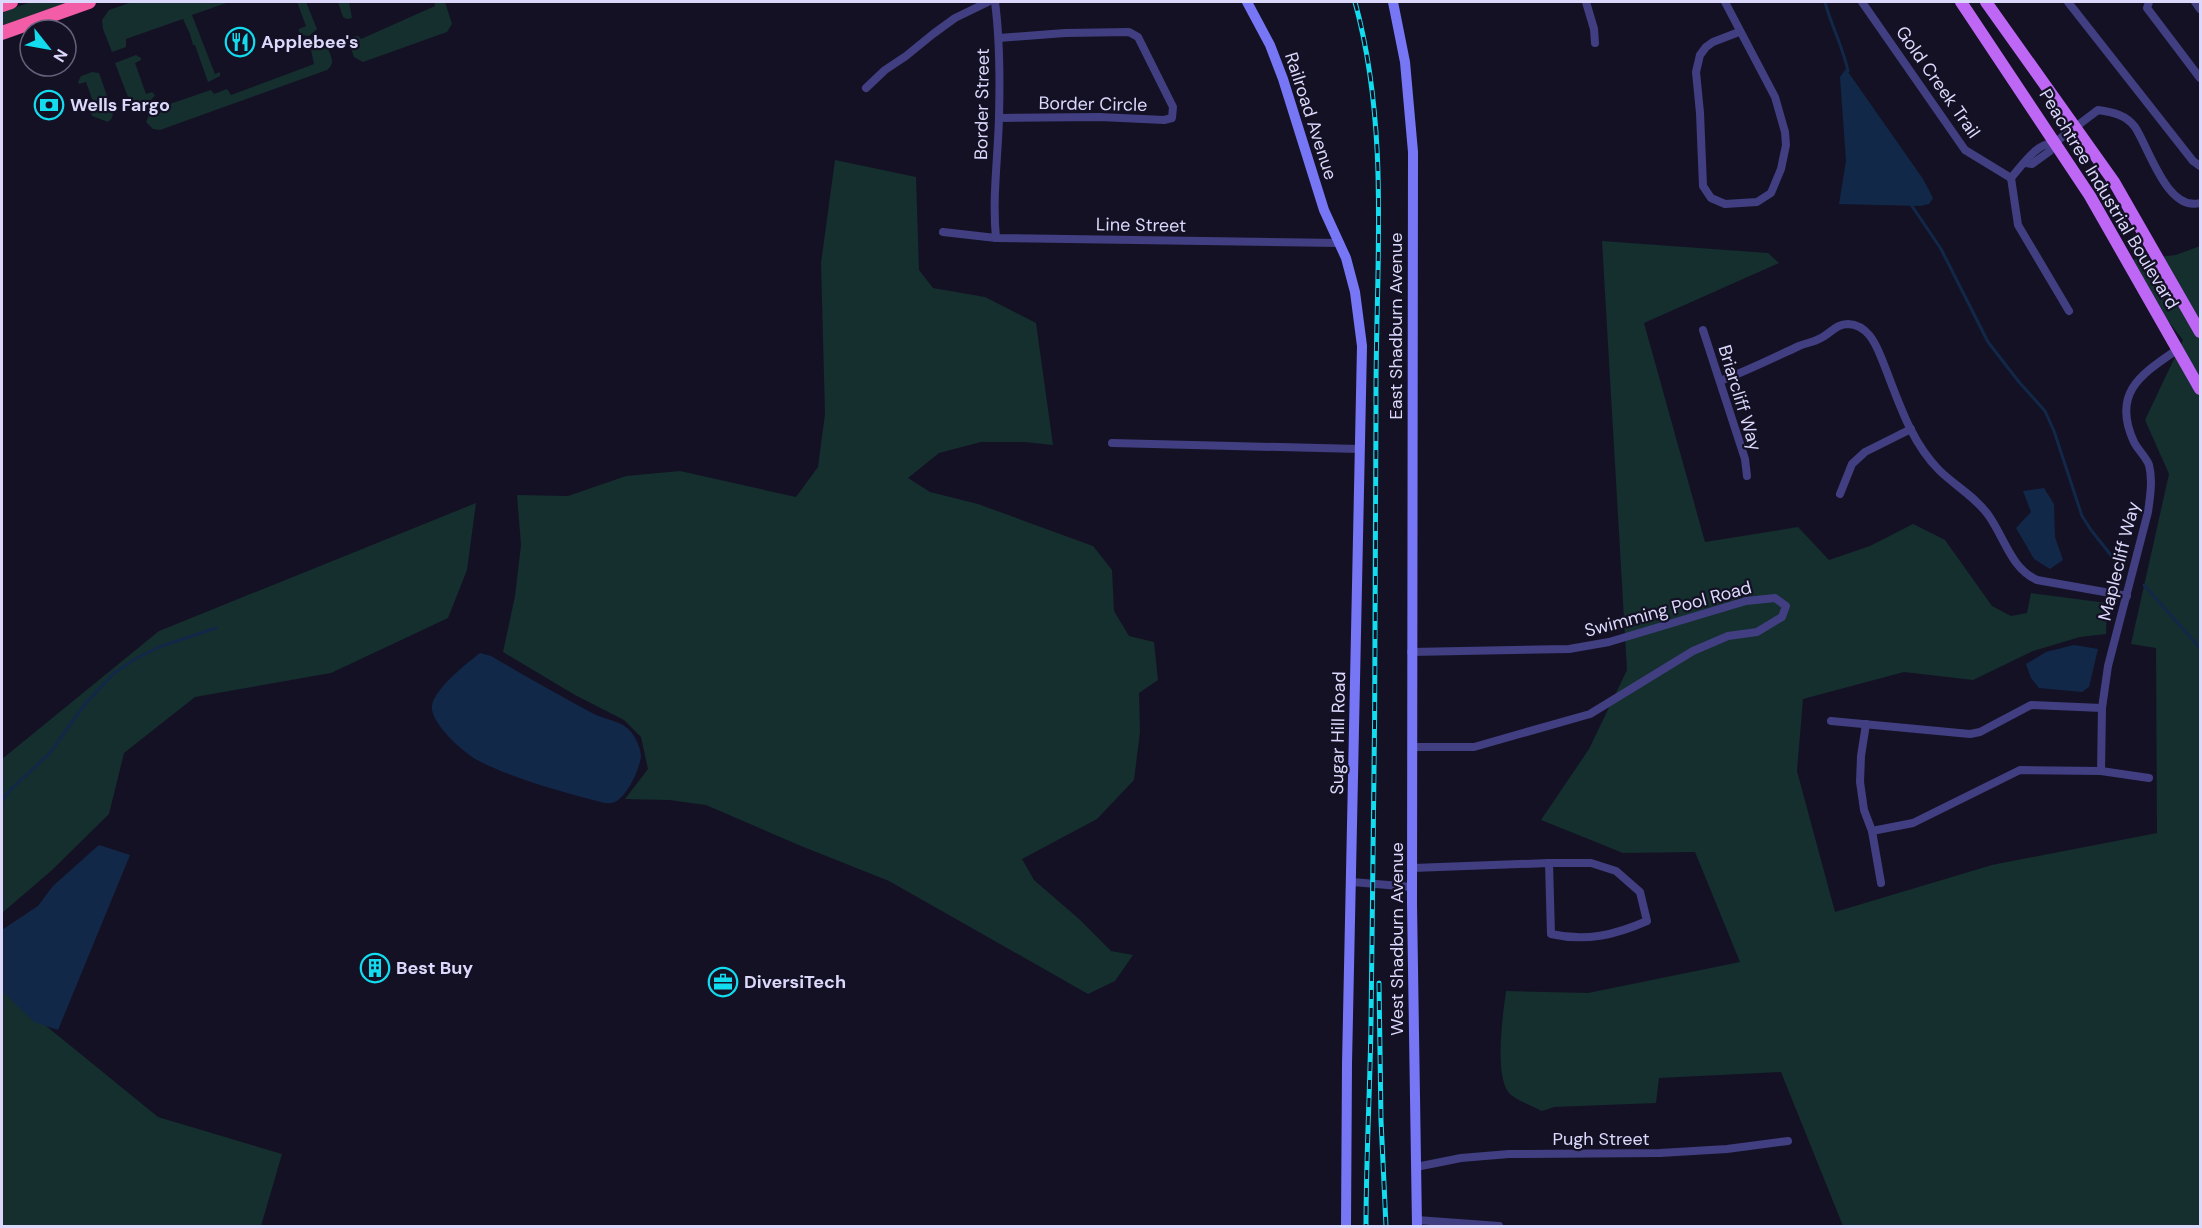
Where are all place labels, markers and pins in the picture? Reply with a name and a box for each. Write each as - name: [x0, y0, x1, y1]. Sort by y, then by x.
- restaurant icon: Applebee's: [224, 26, 256, 58]
- place label: Applebee's: [261, 30, 359, 54]
- bank icon: Wells Fargo: [33, 89, 65, 121]
- place label: Wells Fargo: [70, 93, 170, 117]
- building icon: Best Buy: [359, 952, 391, 984]
- place label: Best Buy: [396, 956, 473, 980]
- office icon: DiversiTech: [707, 966, 739, 998]
- place label: DiversiTech: [744, 970, 846, 994]

